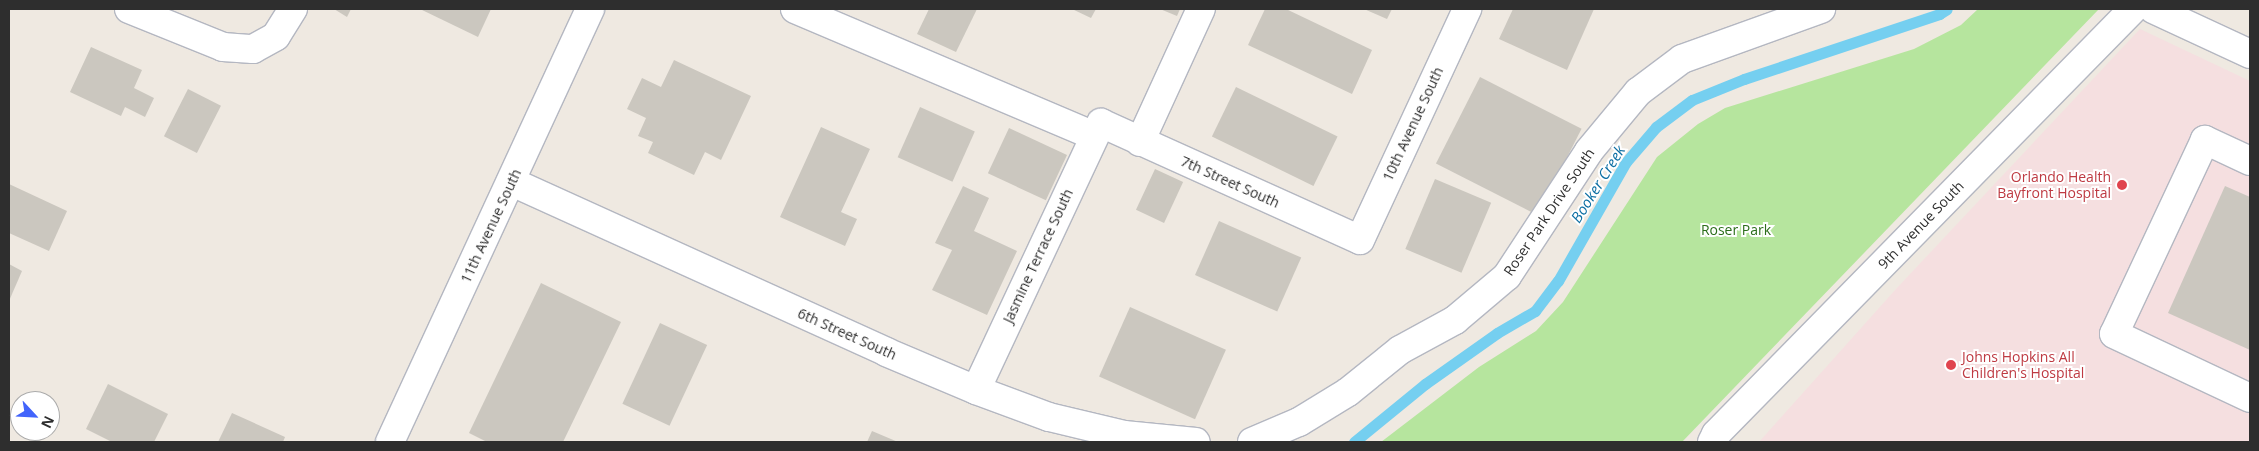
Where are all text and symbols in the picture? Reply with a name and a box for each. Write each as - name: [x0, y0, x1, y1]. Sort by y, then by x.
- street label: 10th Avenue South: [1379, 64, 1447, 184]
- water label: Booker Creek: [1567, 142, 1629, 226]
- street label: Roser Park Drive South: [1500, 145, 1598, 279]
- street label: 7th Street South: [1178, 153, 1282, 211]
- street label: 11th Avenue South: [457, 166, 525, 286]
- place label: Orlando Health Bayfront Hospital: [1997, 169, 2111, 202]
- street label: 9th Avenue South: [1875, 177, 1967, 273]
- marker: Orlando Health Bayfront Hospital: [2115, 178, 2129, 192]
- street label: Jasmine Terrace South: [1000, 186, 1076, 326]
- park label: Roser Park: [1701, 222, 1771, 238]
- street label: 6th Street South: [795, 305, 899, 363]
- place label: Johns Hopkins All Children's Hospital: [1962, 349, 2084, 382]
- marker: Johns Hopkins All Children's Hospital: [1944, 358, 1958, 372]
- north arrow: [10, 391, 60, 441]
- text: N: [37, 413, 59, 431]

